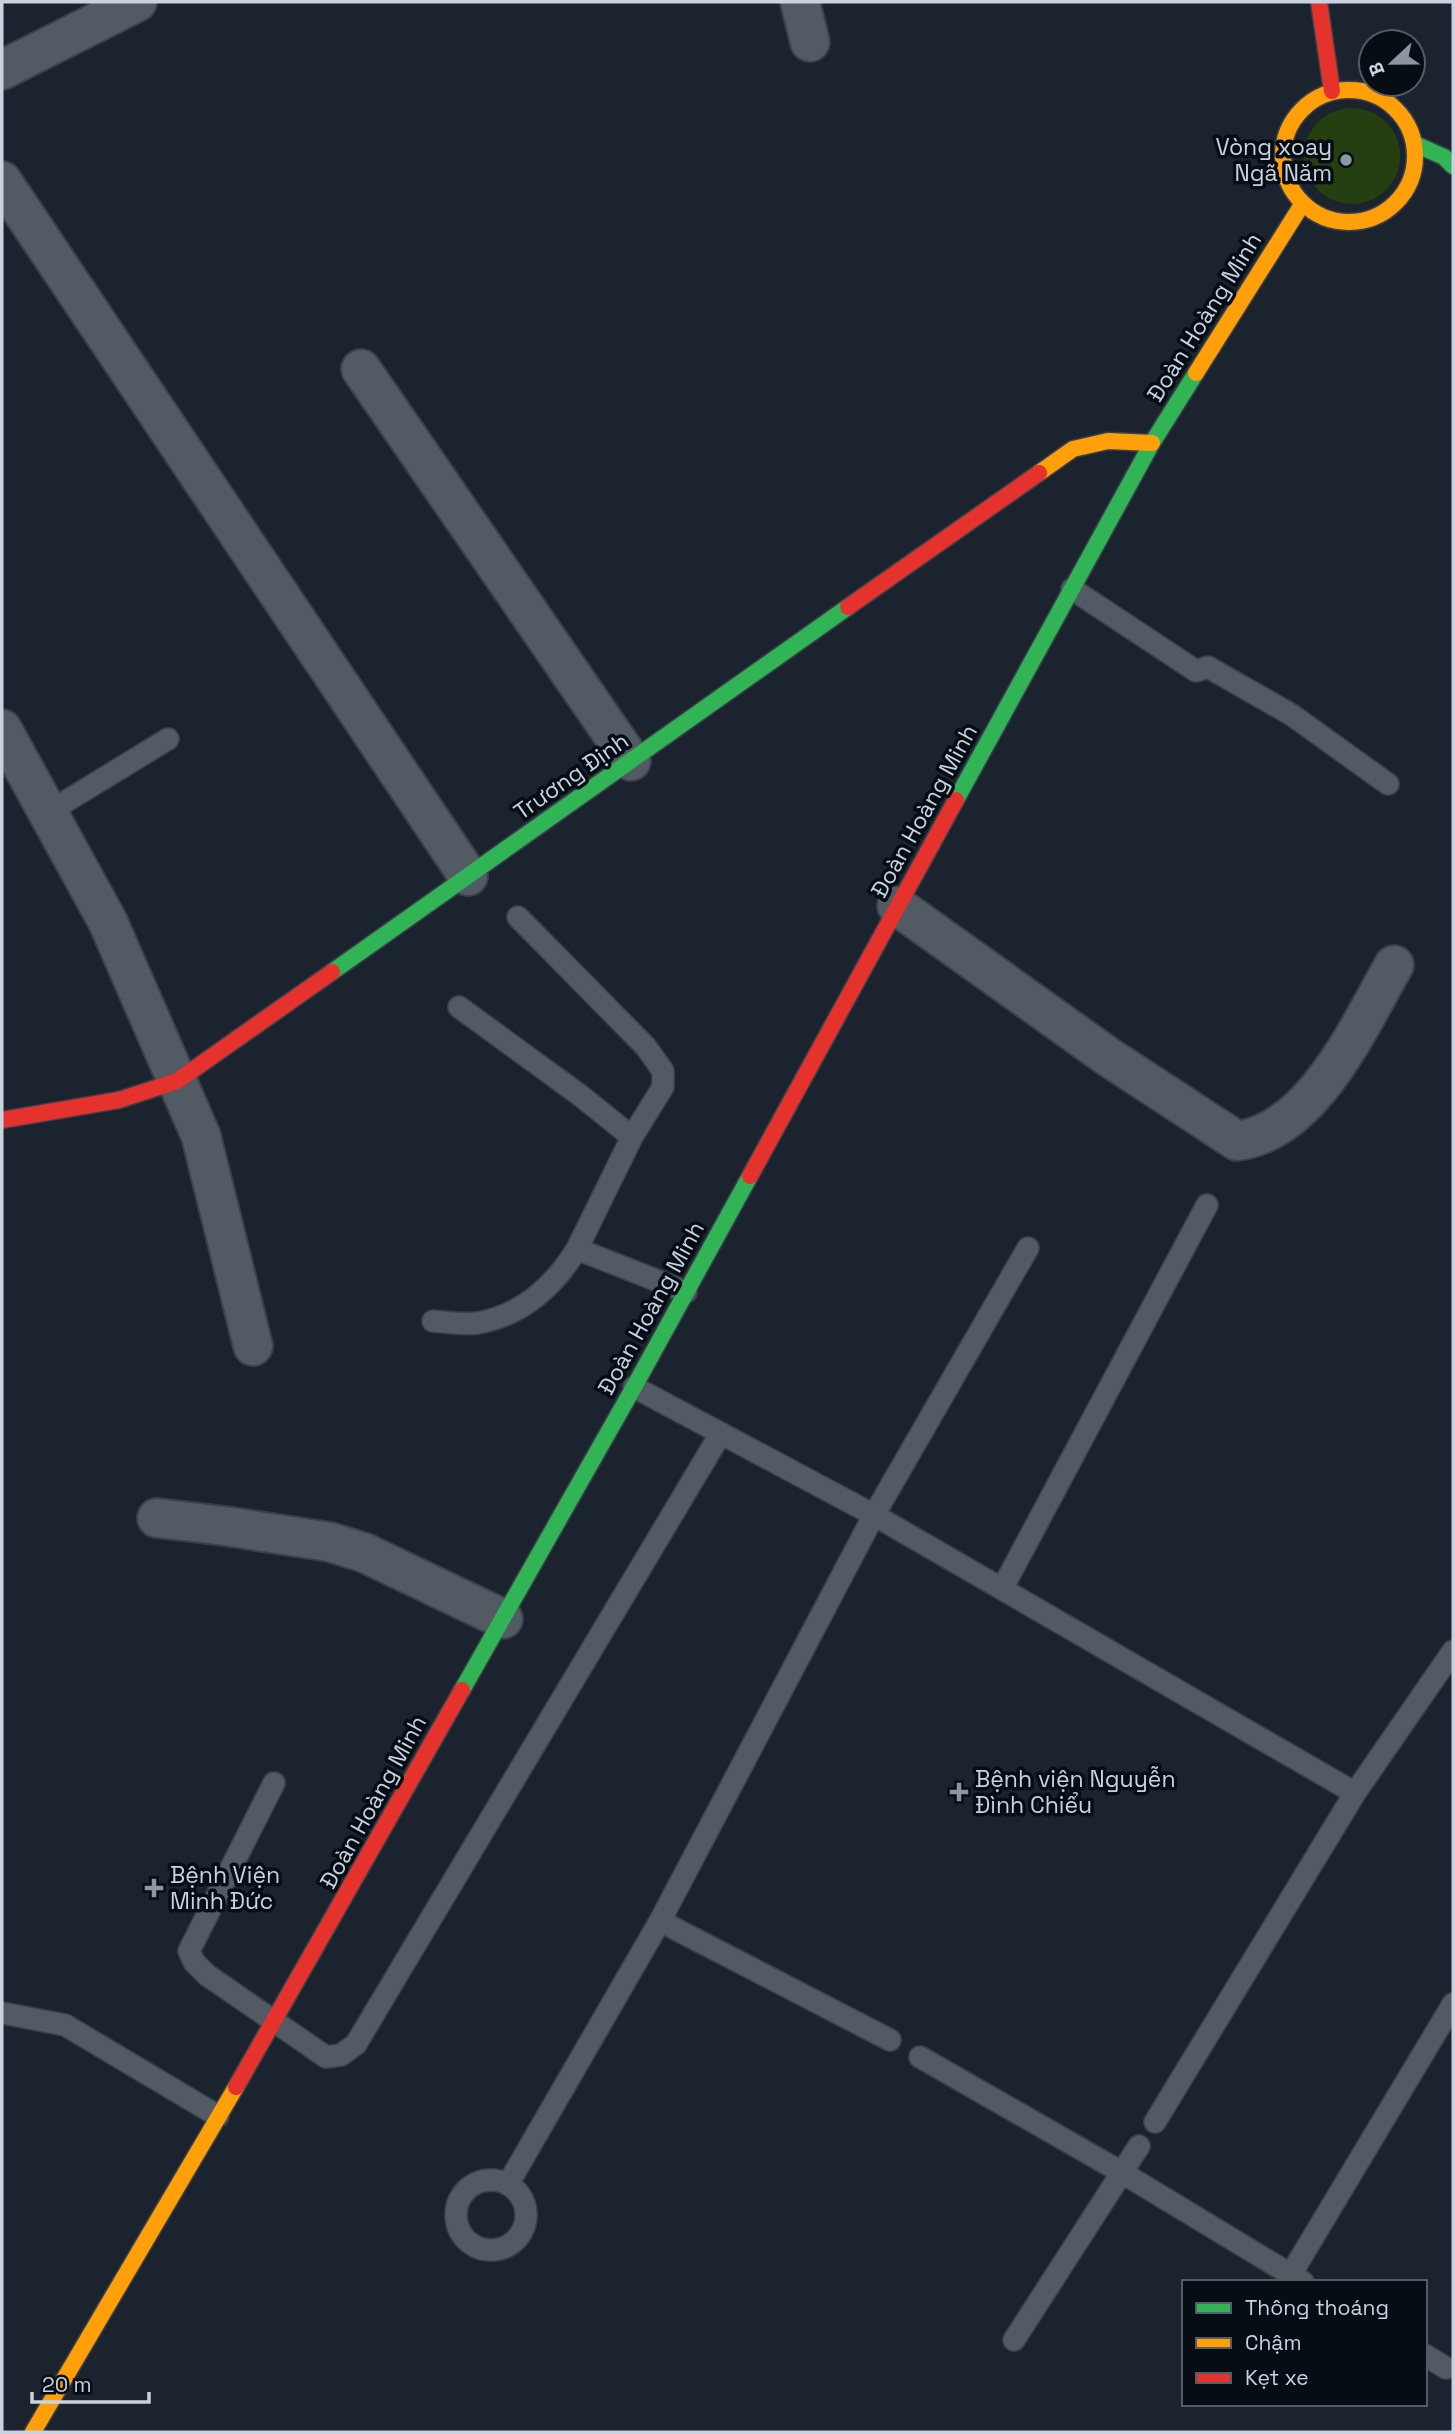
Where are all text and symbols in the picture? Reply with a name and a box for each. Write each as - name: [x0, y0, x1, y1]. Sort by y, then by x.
- north arrow: [1357, 28, 1427, 98]
- text: B: [1363, 59, 1391, 80]
- place label: Vòng xoay Ngã Năm: [1216, 132, 1332, 188]
- marker: Vòng xoay Ngã Năm: [1338, 152, 1354, 168]
- street label: Đoàn Hoàng Minh: [1140, 227, 1268, 407]
- street label: Đoàn Hoàng Minh: [864, 719, 984, 903]
- street label: Trương Định: [508, 725, 634, 827]
- street label: Đoàn Hoàng Minh: [591, 1216, 711, 1400]
- street label: Đoàn Hoàng Minh: [313, 1710, 433, 1894]
- place label: Bệnh viện Nguyễn Đình Chiểu: [975, 1764, 1176, 1820]
- marker: Bệnh viện Nguyễn Đình Chiểu: [949, 1782, 969, 1802]
- place label: Bệnh Viện Minh Đức: [170, 1860, 280, 1916]
- marker: Bệnh Viện Minh Đức: [144, 1878, 164, 1898]
- legend: [1182, 2280, 1427, 2406]
- text: Thông thoáng: [1245, 2294, 1389, 2321]
- text: Chậm: [1245, 2329, 1302, 2356]
- scale bar: [32, 2360, 149, 2404]
- text: Kẹt xe: [1245, 2364, 1309, 2391]
- text: 20 m: [42, 2371, 92, 2398]

